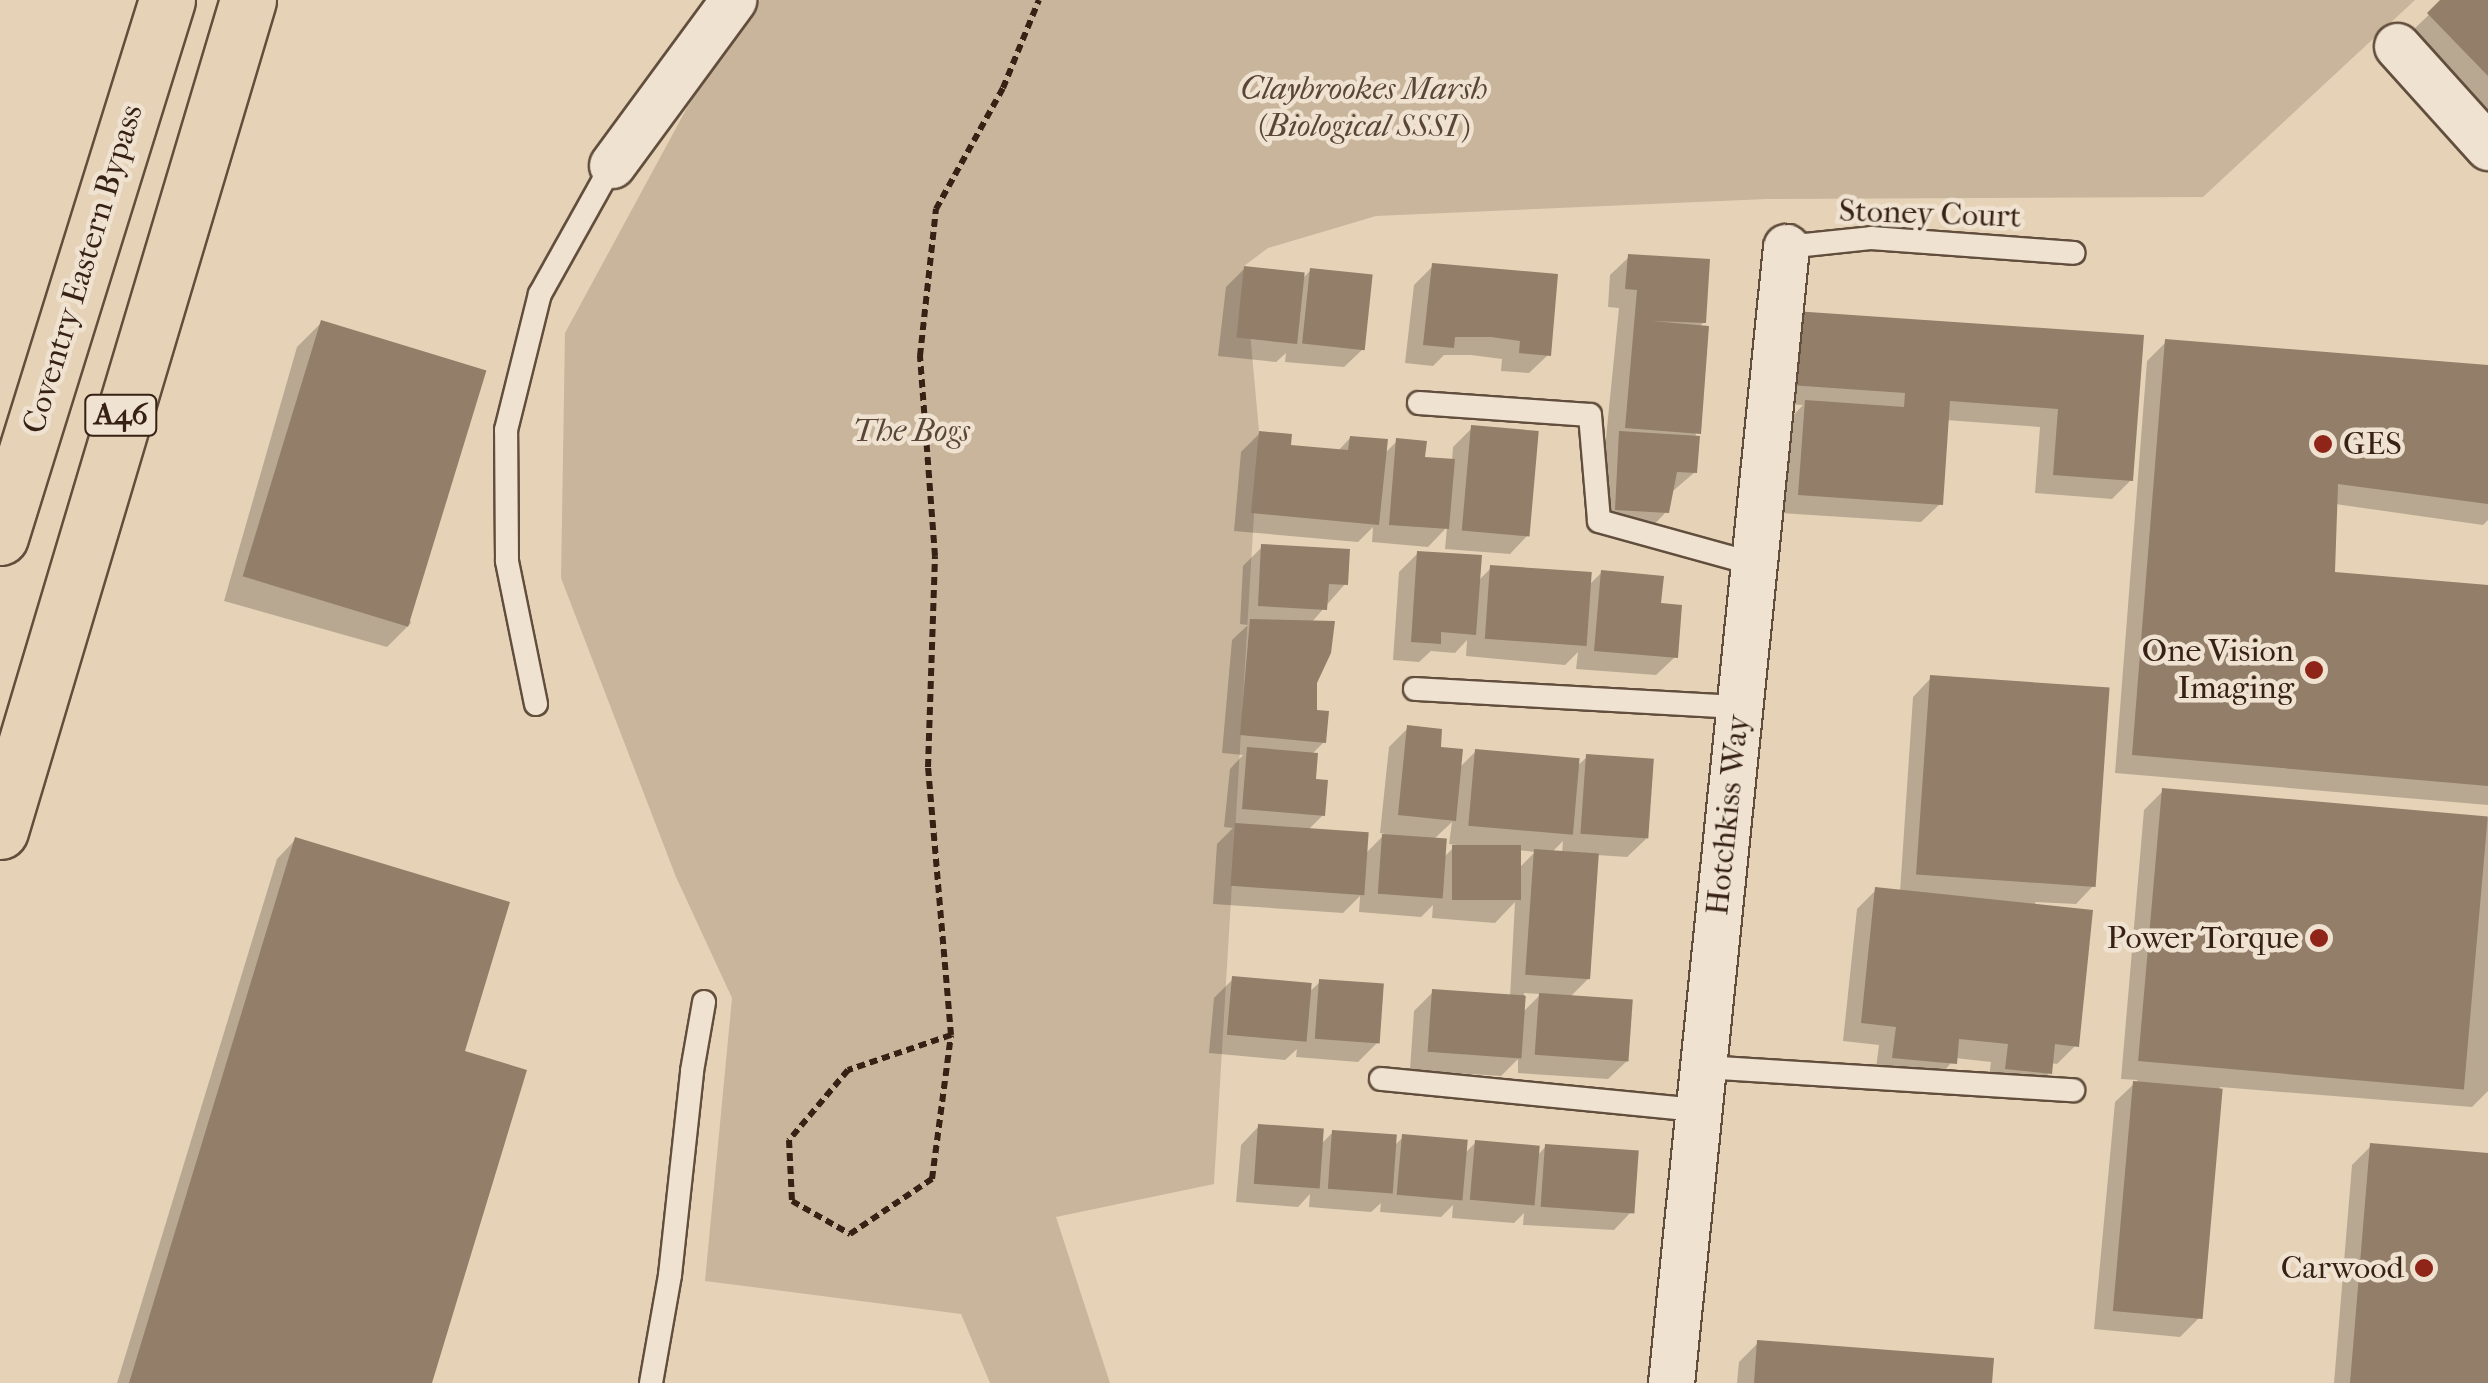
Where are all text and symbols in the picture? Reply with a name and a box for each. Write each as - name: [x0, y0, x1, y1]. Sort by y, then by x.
- park label: Claybrookes Marsh (Biological SSSI): [1240, 71, 1488, 146]
- street label: Coventry Eastern Bypass: [15, 100, 151, 438]
- street label: Stoney Court: [1838, 192, 2022, 236]
- road number: A46: [84, 390, 158, 440]
- park label: The Bogs: [852, 412, 970, 450]
- place label: GES: [2343, 425, 2402, 463]
- marker: GES: [2312, 433, 2334, 455]
- place label: One Vision Imaging: [2142, 633, 2294, 708]
- marker: One Vision Imaging: [2303, 659, 2325, 681]
- street label: Hotchkiss Way: [1698, 713, 1758, 917]
- place label: Power Torque: [2107, 919, 2299, 957]
- marker: Power Torque: [2308, 927, 2330, 949]
- place label: Carwood: [2281, 1249, 2404, 1287]
- marker: Carwood: [2413, 1257, 2435, 1279]

